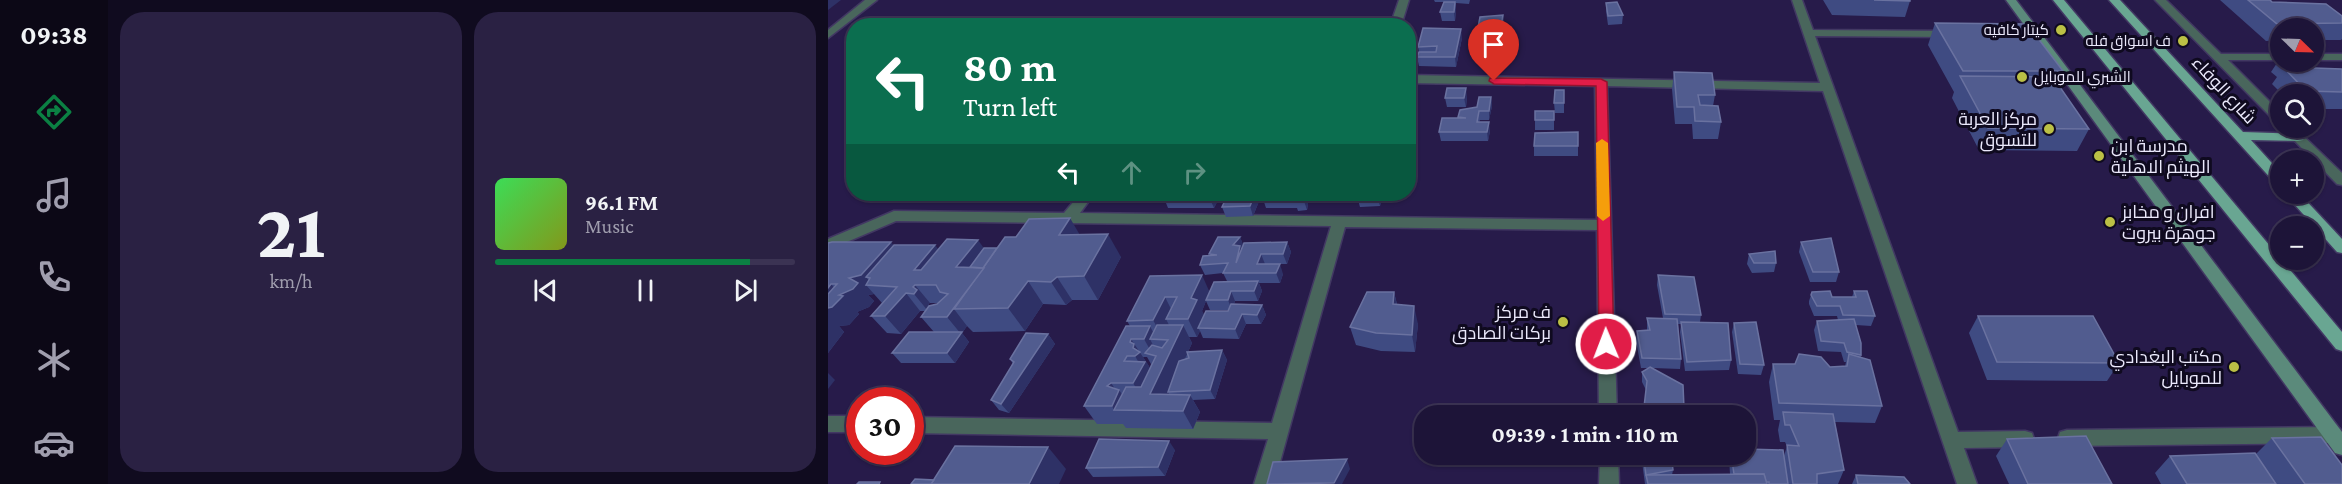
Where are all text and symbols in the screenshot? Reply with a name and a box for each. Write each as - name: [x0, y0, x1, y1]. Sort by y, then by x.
- north arrow: [2270, 18, 2324, 72]
- map controls: [2270, 18, 2324, 270]
- pin: [1468, 19, 1519, 81]
- text: 09:38: [20, 20, 88, 50]
- place label: كيتار كافيه: [1984, 22, 2049, 39]
- marker: كيتار كافيه: [2054, 23, 2068, 37]
- icon: arrive: [1477, 28, 1510, 61]
- place label: ف اسواق فله: [2085, 33, 2171, 51]
- marker: ف اسواق فله: [2176, 34, 2190, 48]
- icon: left: [864, 42, 942, 120]
- text: 80 m: [963, 43, 1057, 90]
- street label: شارع الوفاء: [2186, 52, 2260, 129]
- place label: الشبري للموبايل: [2034, 69, 2131, 89]
- marker: الشبري للموبايل: [2015, 70, 2029, 84]
- button: search: [2270, 84, 2324, 138]
- icon: directions: [33, 91, 75, 133]
- text: Turn left: [963, 92, 1057, 122]
- place label: مركز العربة للتسوق: [1958, 109, 2037, 152]
- marker: مركز العربة للتسوق: [2042, 122, 2056, 136]
- place label: مدرسة ابن الهيثم الاهلية: [2111, 136, 2210, 179]
- marker: مدرسة ابن الهيثم الاهلية: [2092, 149, 2106, 163]
- button: +: [2270, 150, 2324, 204]
- icon: left: [1052, 156, 1085, 189]
- icon: ahead: [1115, 156, 1148, 189]
- icon: right: [1178, 156, 1211, 189]
- icon: music: [33, 174, 75, 216]
- text: 21: [257, 187, 325, 274]
- text: 96.1 FM: [585, 190, 658, 215]
- place label: افران و مخابز جوهرة بيروت: [2121, 202, 2216, 244]
- text: Music: [585, 215, 634, 237]
- marker: افران و مخابز جوهرة بيروت: [2103, 215, 2117, 229]
- button: −: [2270, 216, 2324, 270]
- icon: phone: [33, 256, 75, 298]
- text: km/h: [269, 270, 313, 292]
- icon: previous: [529, 274, 562, 307]
- icon: pause: [629, 274, 662, 307]
- icon: next: [729, 274, 762, 307]
- place label: ف مركز بركات الصادق: [1452, 302, 1551, 345]
- position arrow: [1574, 312, 1638, 376]
- marker: ف مركز بركات الصادق: [1556, 315, 1570, 329]
- icon: climate: [33, 339, 75, 381]
- place label: مكتب البغدادي للموبايل: [2109, 347, 2222, 389]
- marker: مكتب البغدادي للموبايل: [2227, 360, 2241, 374]
- speed limit sign: 30: [846, 387, 924, 465]
- icon: car: [33, 422, 75, 464]
- text: 09:39 · 1 min · 110 m: [1492, 422, 1678, 447]

